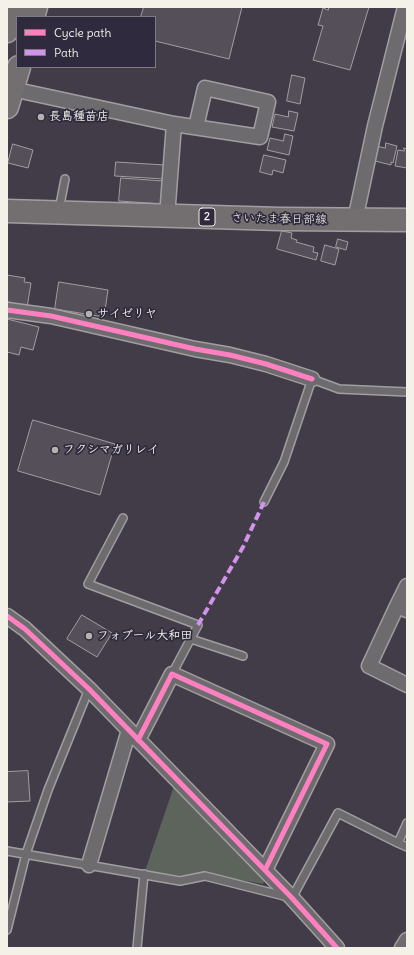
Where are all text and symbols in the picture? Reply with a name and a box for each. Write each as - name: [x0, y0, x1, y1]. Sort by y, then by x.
- legend: [16, 16, 156, 68]
- text: Cycle path: [54, 25, 111, 40]
- text: Path: [54, 45, 79, 60]
- place label: 長島種苗店: [49, 110, 109, 124]
- marker: 長島種苗店: [36, 112, 46, 122]
- road number: 2: [199, 208, 215, 226]
- street label: さいたま春日部線: [231, 211, 327, 227]
- place label: サイゼリヤ: [97, 307, 157, 321]
- marker: サイゼリヤ: [84, 309, 94, 319]
- place label: フクシマガリレイ: [63, 443, 159, 457]
- marker: フクシマガリレイ: [50, 445, 60, 455]
- place label: フォブール大和田: [97, 629, 192, 643]
- marker: フォブール大和田: [84, 631, 94, 641]

